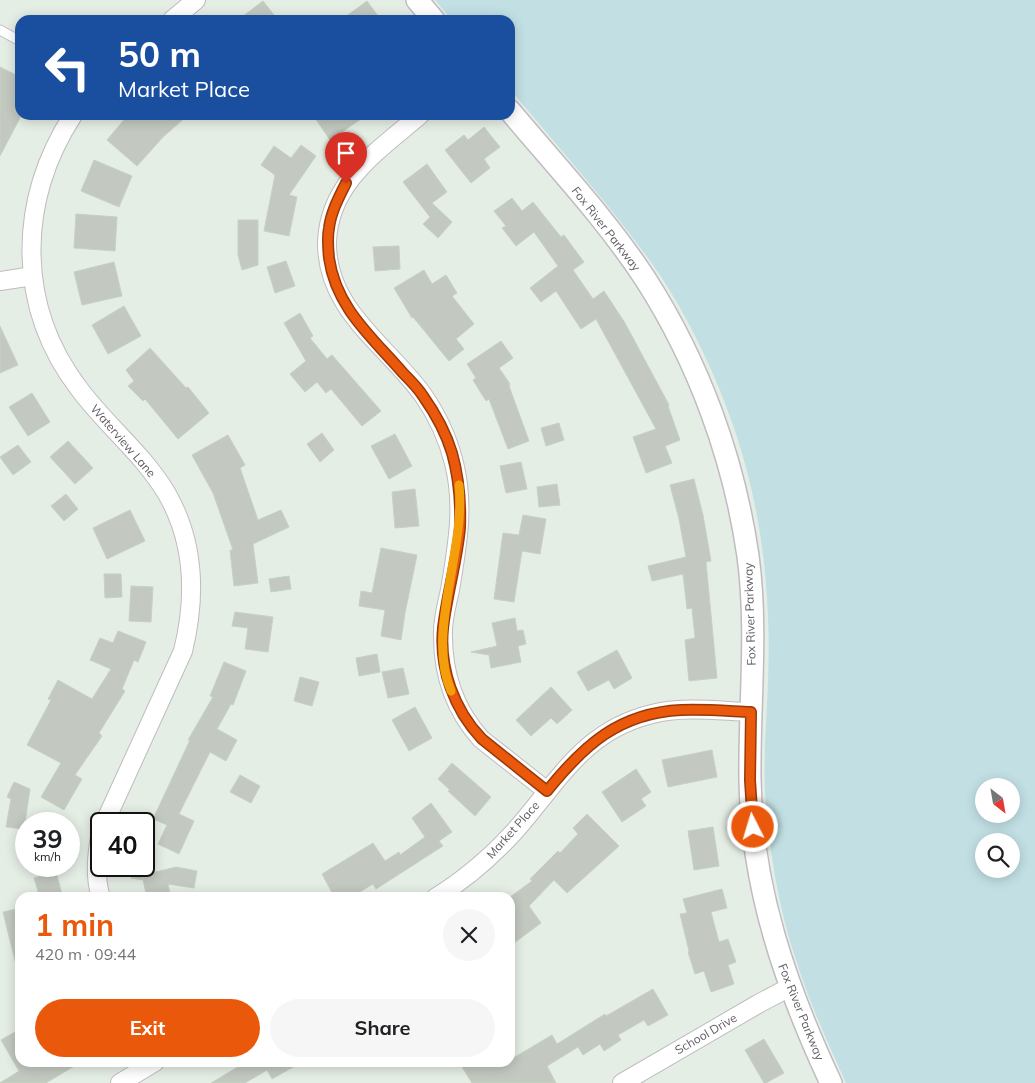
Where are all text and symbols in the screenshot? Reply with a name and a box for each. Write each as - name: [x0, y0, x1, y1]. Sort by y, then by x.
- text: 50 m: [118, 32, 201, 76]
- icon: left: [35, 35, 100, 100]
- text: Market Place: [118, 75, 250, 103]
- pin: [325, 132, 367, 183]
- icon: arrive: [332, 139, 360, 167]
- street label: Fox River Parkway: [569, 183, 644, 274]
- street label: Waterview Lane: [88, 401, 159, 480]
- street label: Fox River Parkway: [740, 562, 759, 666]
- north arrow: [975, 778, 1020, 822]
- map controls: [975, 778, 1020, 878]
- street label: Market Place: [483, 798, 542, 861]
- position arrow: [726, 800, 778, 852]
- speed limit sign: 40: [90, 812, 155, 877]
- text: 39: [32, 823, 63, 854]
- button: search: [975, 833, 1020, 878]
- text: km/h: [34, 849, 61, 864]
- text: 1 min: [35, 906, 114, 944]
- button: close: [443, 909, 495, 961]
- text: 420 m · 09:44: [35, 944, 136, 964]
- street label: Fox River Parkway: [775, 961, 828, 1063]
- button: Exit: [35, 999, 260, 1057]
- button: Share: [270, 999, 495, 1057]
- street label: School Drive: [672, 1010, 739, 1057]

